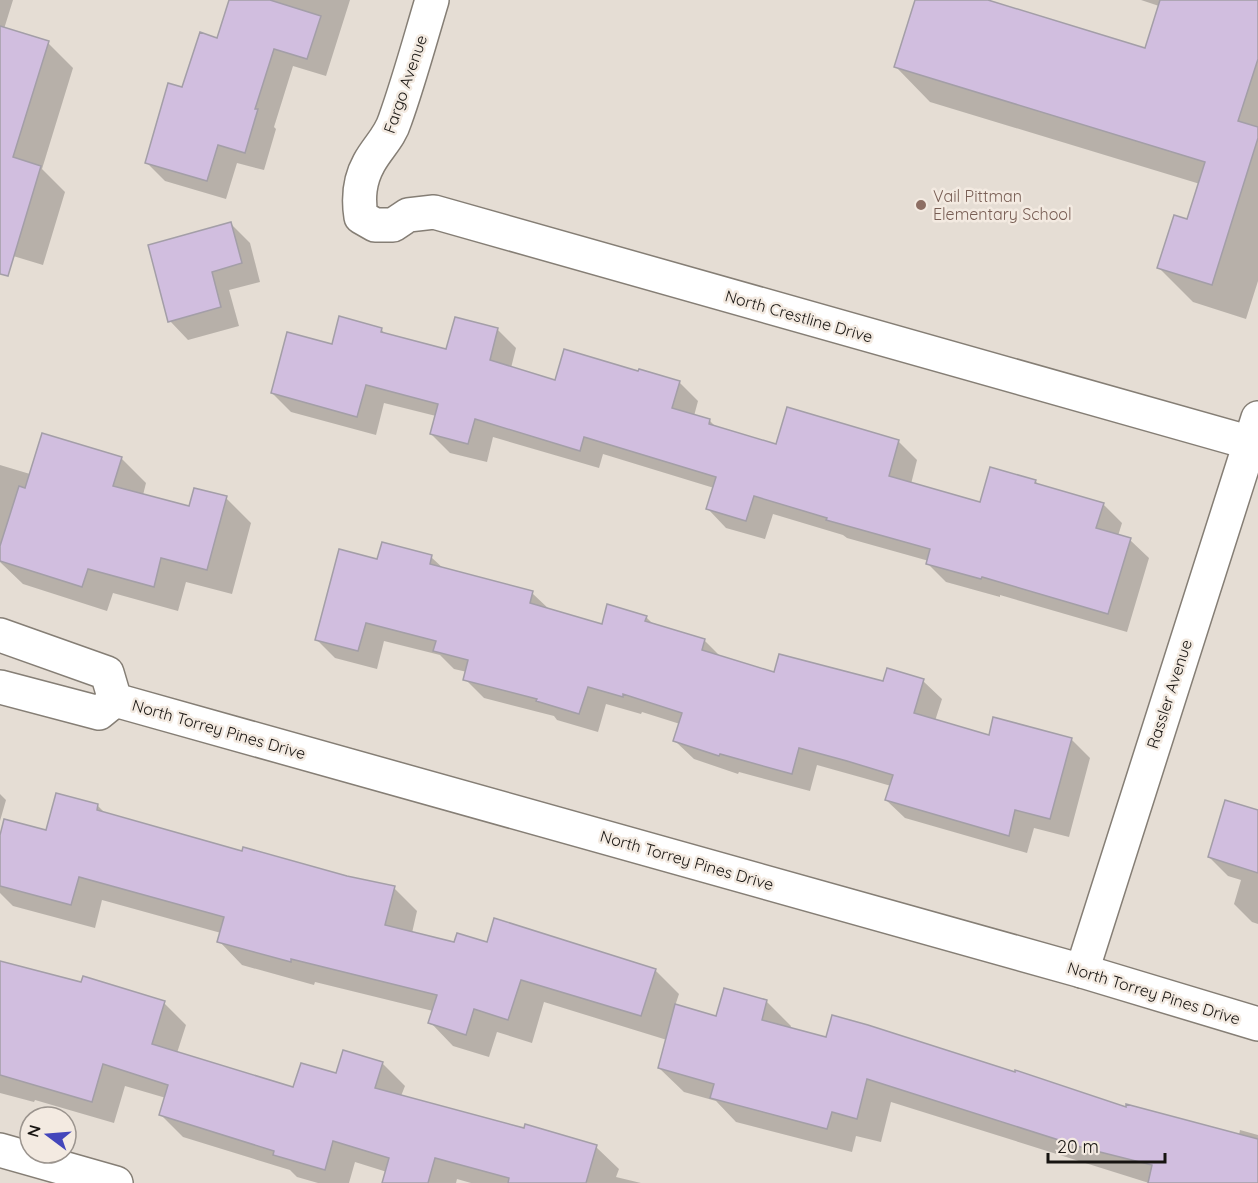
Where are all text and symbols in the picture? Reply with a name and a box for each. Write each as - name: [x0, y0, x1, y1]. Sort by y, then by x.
- street label: Fargo Avenue: [379, 32, 431, 136]
- place label: Vail Pittman Elementary School: [933, 186, 1072, 224]
- marker: Vail Pittman Elementary School: [914, 198, 928, 212]
- street label: North Crestline Drive: [723, 285, 875, 347]
- street label: Rassler Avenue: [1142, 637, 1196, 751]
- street label: North Torrey Pines Drive: [130, 695, 308, 763]
- street label: North Torrey Pines Drive: [598, 826, 776, 894]
- street label: North Torrey Pines Drive: [1065, 957, 1243, 1029]
- north arrow: [18, 1105, 78, 1165]
- text: N: [22, 1122, 45, 1139]
- scale bar: [1048, 1126, 1165, 1164]
- text: 20 m: [1057, 1135, 1099, 1158]

